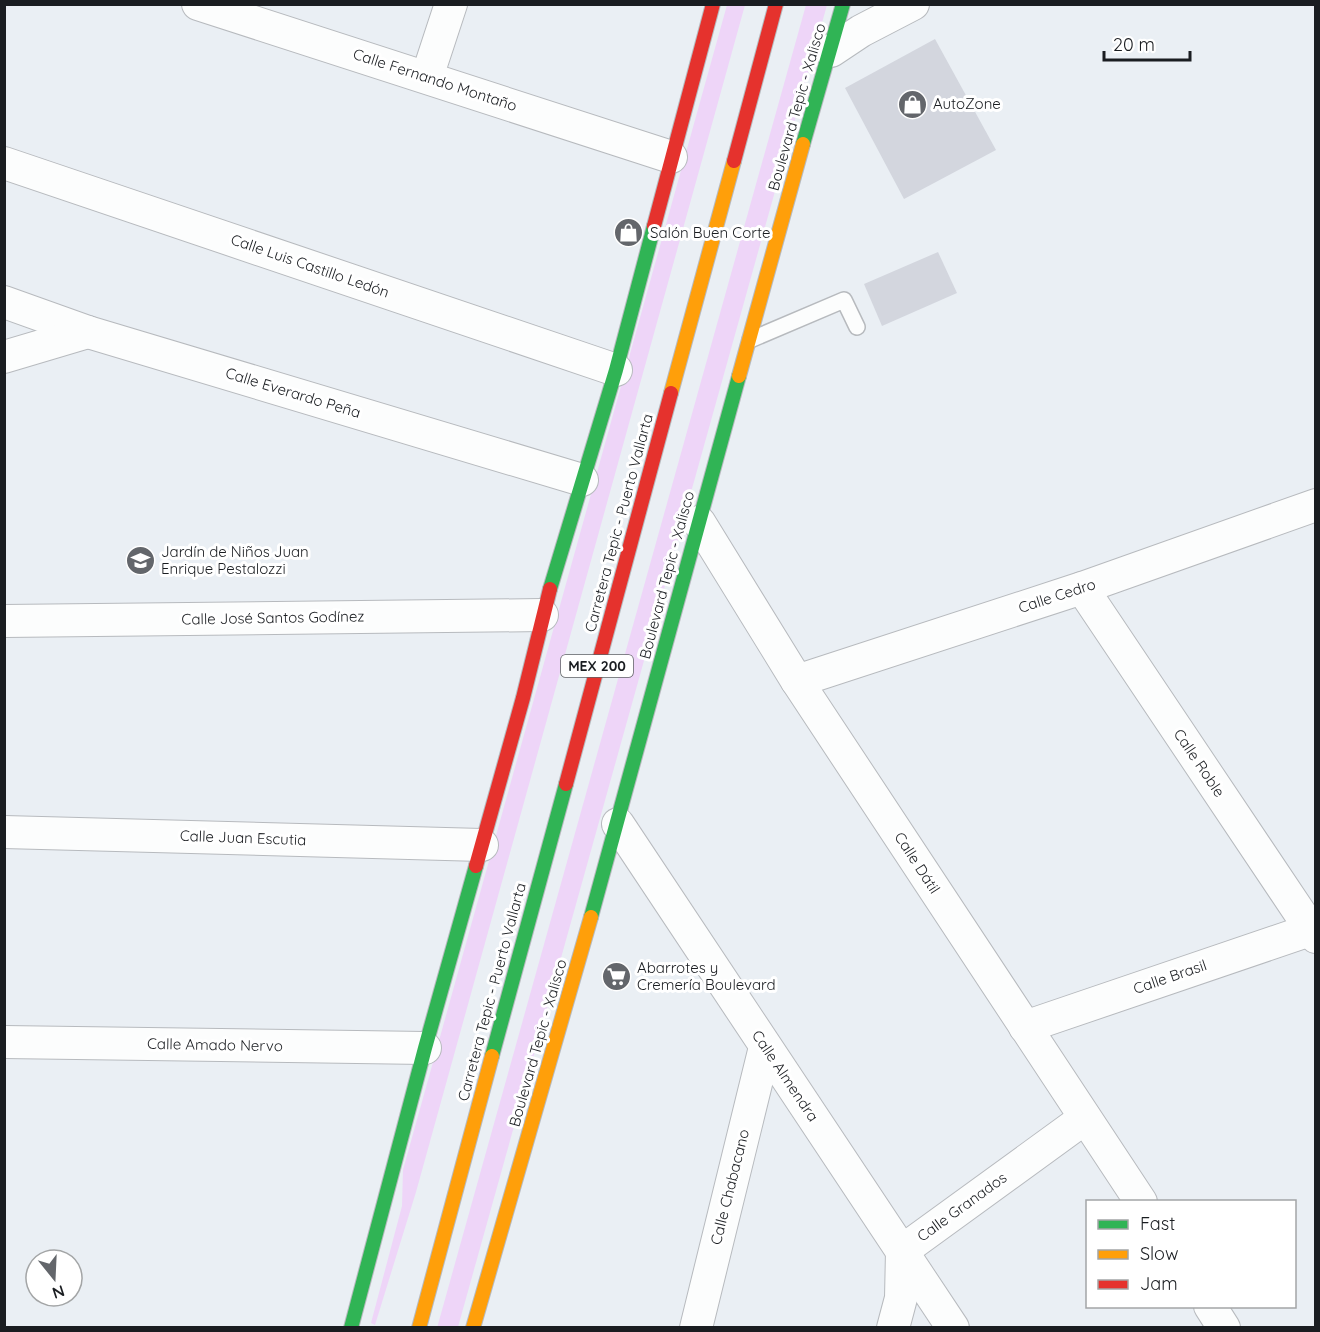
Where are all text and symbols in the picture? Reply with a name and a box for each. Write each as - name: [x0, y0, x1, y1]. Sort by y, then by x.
- street label: Boulevard Tepic - Xalisco: [764, 21, 830, 193]
- scale bar: [1104, 24, 1190, 62]
- text: 20 m: [1113, 33, 1155, 56]
- street label: Calle Fernando Montaño: [351, 44, 520, 115]
- shop icon: AutoZone: [896, 88, 928, 120]
- place label: AutoZone: [933, 94, 1001, 113]
- shop icon: Salón Buen Corte: [613, 217, 645, 249]
- place label: Salón Buen Corte: [650, 223, 770, 242]
- street label: Calle Luis Castillo Ledón: [228, 229, 392, 302]
- street label: Calle Everardo Peña: [223, 363, 363, 422]
- street label: Carretera Tepic - Puerto Vallarta: [580, 412, 657, 634]
- street label: Boulevard Tepic - Xalisco: [635, 489, 698, 661]
- place label: Jardín de Niños Juan Enrique Pestalozzi: [161, 542, 309, 578]
- school or university icon: Jardín de Niños Juan Enrique Pestalozzi: [124, 545, 156, 577]
- street label: Calle Cedro: [1016, 574, 1098, 617]
- street label: Calle José Santos Godínez: [181, 606, 365, 629]
- road number: MEX 200: [561, 655, 633, 677]
- street label: Calle Roble: [1170, 725, 1229, 800]
- street label: Calle Juan Escutia: [180, 826, 307, 849]
- street label: Calle Dátil: [890, 828, 944, 897]
- street label: Carretera Tepic - Puerto Vallarta: [453, 881, 530, 1103]
- street label: Calle Brasil: [1131, 955, 1209, 998]
- street label: Boulevard Tepic - Xalisco: [505, 957, 571, 1129]
- place label: Abarrotes y Cremería Boulevard: [637, 958, 776, 994]
- supermarket icon: Abarrotes y Cremería Boulevard: [600, 961, 632, 993]
- street label: Calle Almendra: [748, 1026, 823, 1125]
- street label: Calle Amado Nervo: [147, 1034, 283, 1055]
- street label: Calle Chabacano: [706, 1127, 753, 1247]
- street label: Calle Granados: [913, 1168, 1010, 1246]
- legend: [1086, 1200, 1296, 1308]
- text: Fast: [1140, 1212, 1175, 1235]
- text: Slow: [1140, 1242, 1178, 1265]
- north arrow: [24, 1248, 84, 1308]
- text: Jam: [1140, 1272, 1178, 1295]
- text: N: [50, 1281, 67, 1304]

